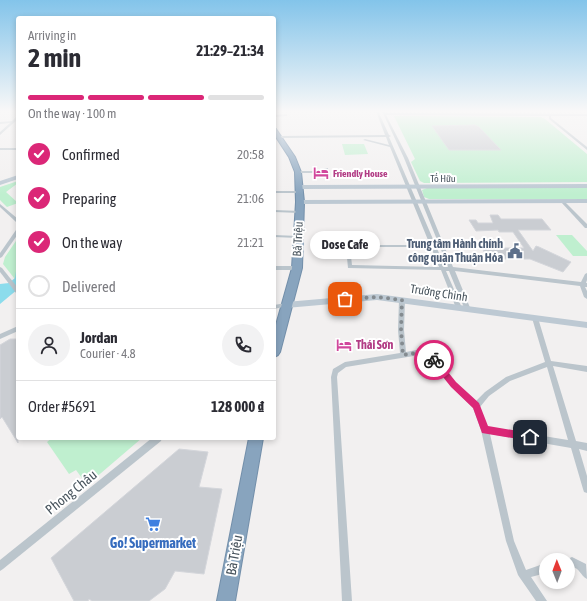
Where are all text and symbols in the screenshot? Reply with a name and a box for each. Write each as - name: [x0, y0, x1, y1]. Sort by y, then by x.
- text: Arriving in: [28, 28, 76, 43]
- text: 21:29–21:34: [196, 42, 264, 59]
- text: 2 min: [28, 43, 81, 73]
- text: On the way · 100 m: [28, 106, 116, 121]
- icon: check: [28, 143, 50, 165]
- text: Confirmed: [62, 146, 120, 163]
- text: 20:58: [237, 147, 264, 162]
- hotel icon: Friendly House: [312, 164, 330, 182]
- place label: Friendly House: [333, 168, 388, 179]
- street label: Tố Hữu: [430, 173, 456, 184]
- icon: check: [28, 187, 50, 209]
- text: Preparing: [62, 190, 116, 207]
- text: 21:06: [237, 191, 264, 206]
- street label: Bà Triệu: [290, 221, 306, 257]
- icon: check: [28, 231, 50, 253]
- callout: Dose Cafe: [310, 231, 380, 259]
- text: On the way: [62, 234, 123, 251]
- text: 21:21: [237, 235, 264, 250]
- text: Dose Cafe: [321, 237, 369, 252]
- place label: Trung tâm Hành chính công quận Thuận Hóa: [407, 237, 503, 265]
- public building icon: Trung tâm Hành chính công quận Thuận Hóa: [506, 242, 524, 260]
- text: Delivered: [62, 278, 116, 295]
- pin: [328, 282, 362, 316]
- street label: Trường Chinh: [409, 282, 469, 304]
- icon: bag: [334, 288, 356, 310]
- button: person: [28, 324, 70, 366]
- button: phone: [222, 324, 264, 366]
- text: Jordan: [80, 329, 118, 346]
- hotel icon: Thái Sơn: [335, 336, 353, 354]
- place label: Thái Sơn: [356, 338, 394, 352]
- courier: [414, 340, 454, 380]
- text: Courier · 4.8: [80, 346, 136, 361]
- icon: bike: [423, 349, 445, 371]
- text: Order #5691: [28, 398, 96, 415]
- text: 128 000 ₫: [211, 398, 264, 415]
- pin: [513, 420, 547, 454]
- icon: home: [519, 426, 541, 448]
- street label: Phong Châu: [42, 466, 100, 518]
- supermarket icon: Go! Supermarket: [144, 515, 162, 533]
- street label: Bà Triệu: [223, 533, 245, 577]
- place label: Go! Supermarket: [110, 535, 196, 551]
- north arrow: [539, 553, 575, 589]
- map controls: [539, 553, 575, 589]

